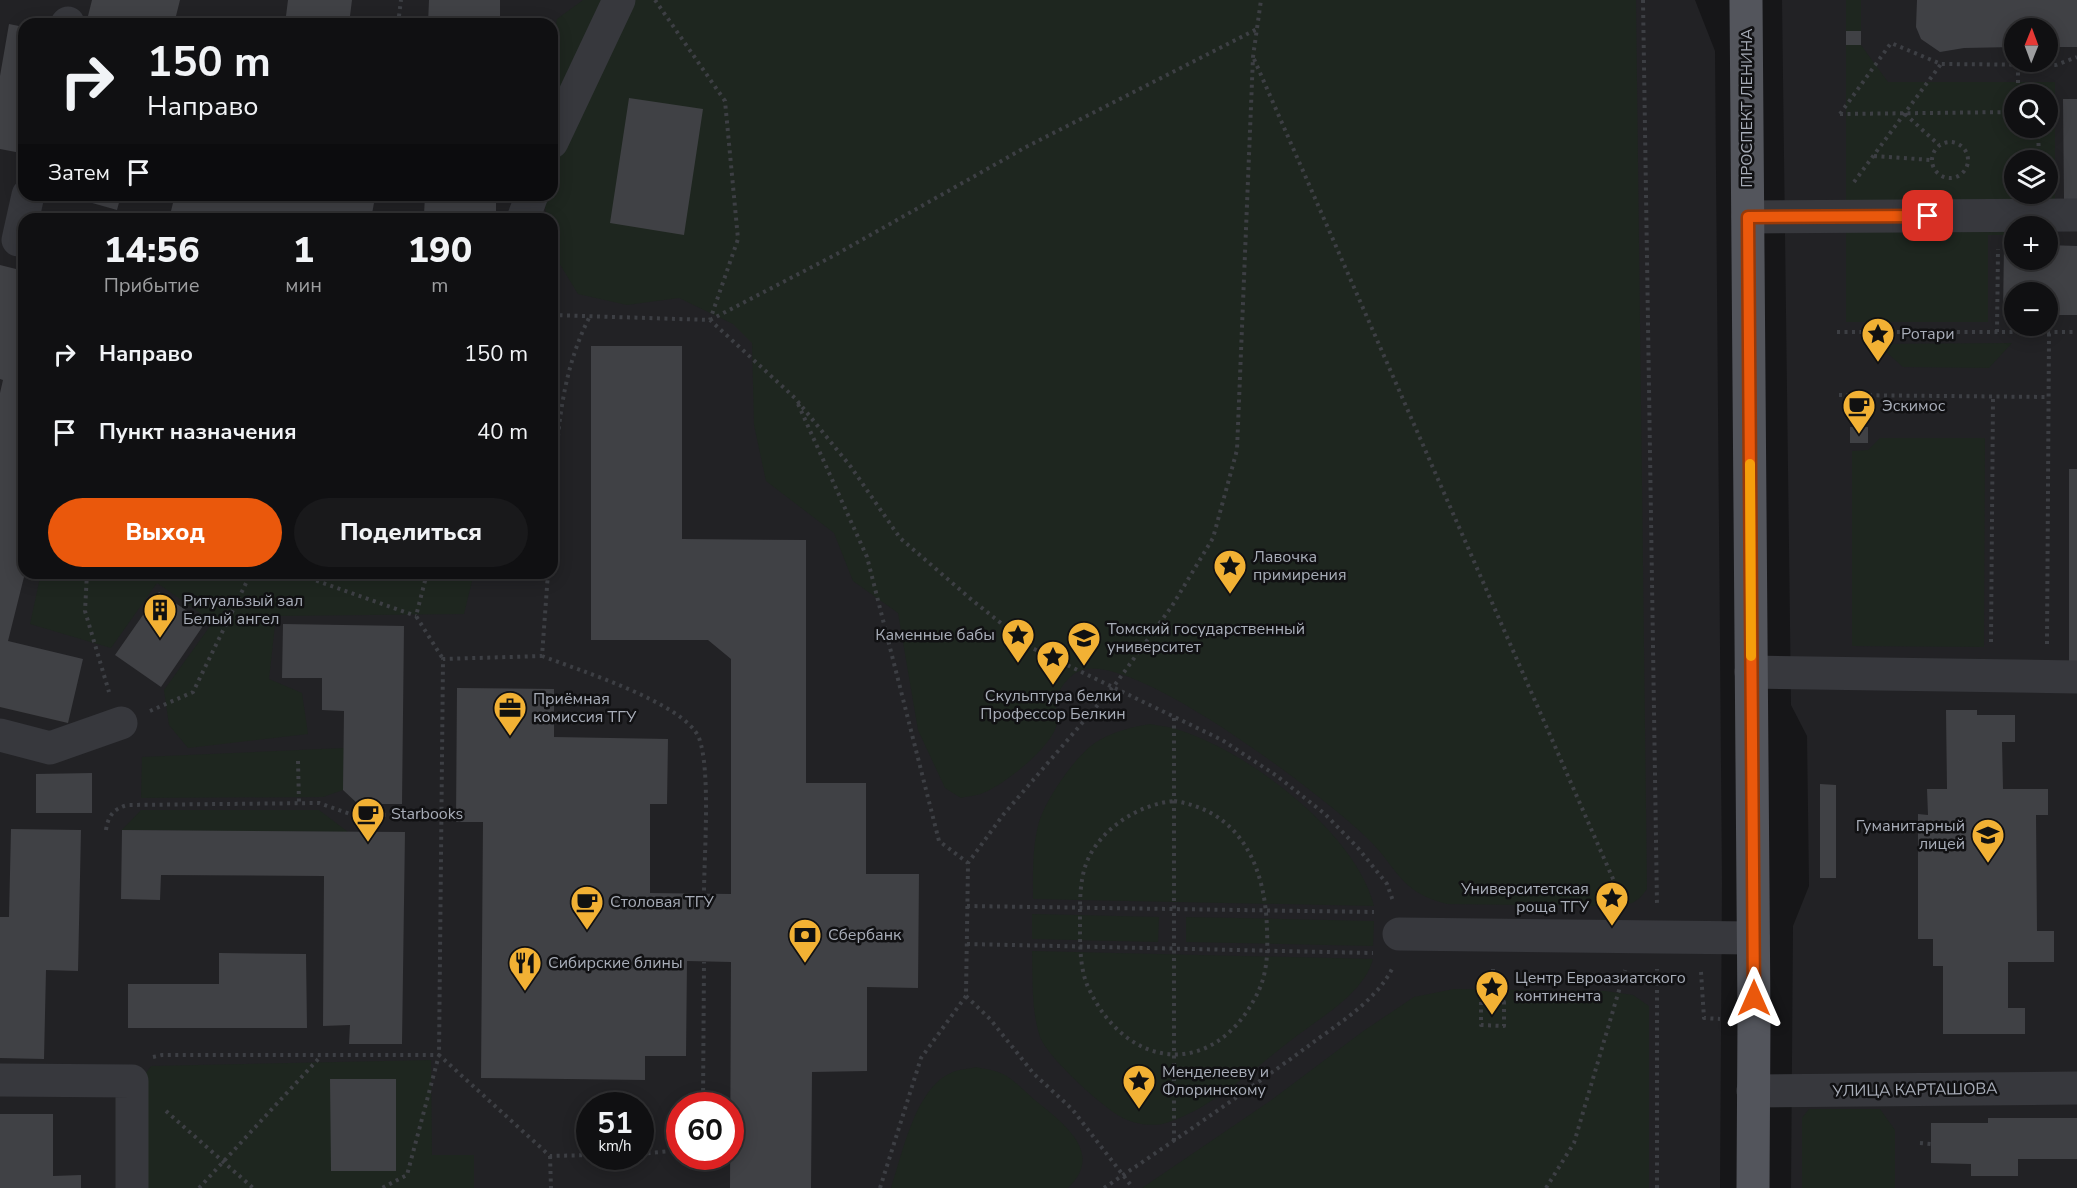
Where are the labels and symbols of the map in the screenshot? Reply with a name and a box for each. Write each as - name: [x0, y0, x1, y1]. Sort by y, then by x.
- north arrow: [2004, 18, 2058, 72]
- street label: ПРОСПЕКТ ЛЕНИНА: [1736, 28, 1758, 188]
- pin: [1902, 190, 1953, 241]
- place icon: Ротари: [1860, 316, 1896, 363]
- place label: Ротари: [1901, 323, 1954, 345]
- cafe icon: Эскимос: [1841, 388, 1877, 435]
- place label: Эскимос: [1882, 395, 1946, 417]
- place label: Лавочка примирения: [1253, 546, 1347, 586]
- place icon: Лавочка примирения: [1212, 548, 1248, 595]
- place label: Ритуальзый зал Белый ангел: [183, 590, 303, 630]
- building icon: Ритуальзый зал Белый ангел: [142, 592, 178, 639]
- place icon: Каменные бабы: [1000, 617, 1036, 664]
- place label: Томский государственный университет: [1107, 618, 1305, 658]
- school or university icon: Томский государственный университет: [1066, 620, 1102, 667]
- place label: Каменные бабы: [875, 624, 995, 646]
- place icon: Скульптура белки Профессор Белкин: [1035, 639, 1071, 686]
- place label: Скульптура белки Профессор Белкин: [980, 685, 1126, 725]
- place label: Приёмная комиссия ТГУ: [533, 688, 637, 728]
- office icon: Приёмная комиссия ТГУ: [492, 690, 528, 737]
- cafe icon: Starbooks: [350, 796, 386, 843]
- place label: Starbooks: [391, 803, 463, 825]
- place label: Гуманитарный лицей: [1856, 815, 1965, 855]
- school or university icon: Гуманитарный лицей: [1970, 817, 2006, 864]
- place label: Университетская роща ТГУ: [1460, 878, 1590, 918]
- place icon: Университетская роща ТГУ: [1594, 880, 1630, 927]
- cafe icon: Столовая ТГУ: [569, 884, 605, 931]
- place label: Столовая ТГУ: [610, 891, 714, 913]
- bank icon: Сбербанк: [787, 917, 823, 964]
- place label: Сбербанк: [828, 924, 902, 946]
- restaurant icon: Сибирские блины: [507, 945, 543, 992]
- place label: Сибирские блины: [548, 952, 683, 974]
- position arrow: [1722, 966, 1786, 1030]
- place label: Центр Евроазиатского континента: [1515, 967, 1686, 1007]
- place icon: Центр Евроазиатского континента: [1474, 969, 1510, 1016]
- place label: Менделееву и Флоринскому: [1162, 1061, 1269, 1101]
- place icon: Менделееву и Флоринскому: [1121, 1063, 1157, 1110]
- street label: УЛИЦА КАРТАШОВА: [1831, 1078, 1998, 1102]
- speed limit sign: 60: [666, 1092, 744, 1170]

